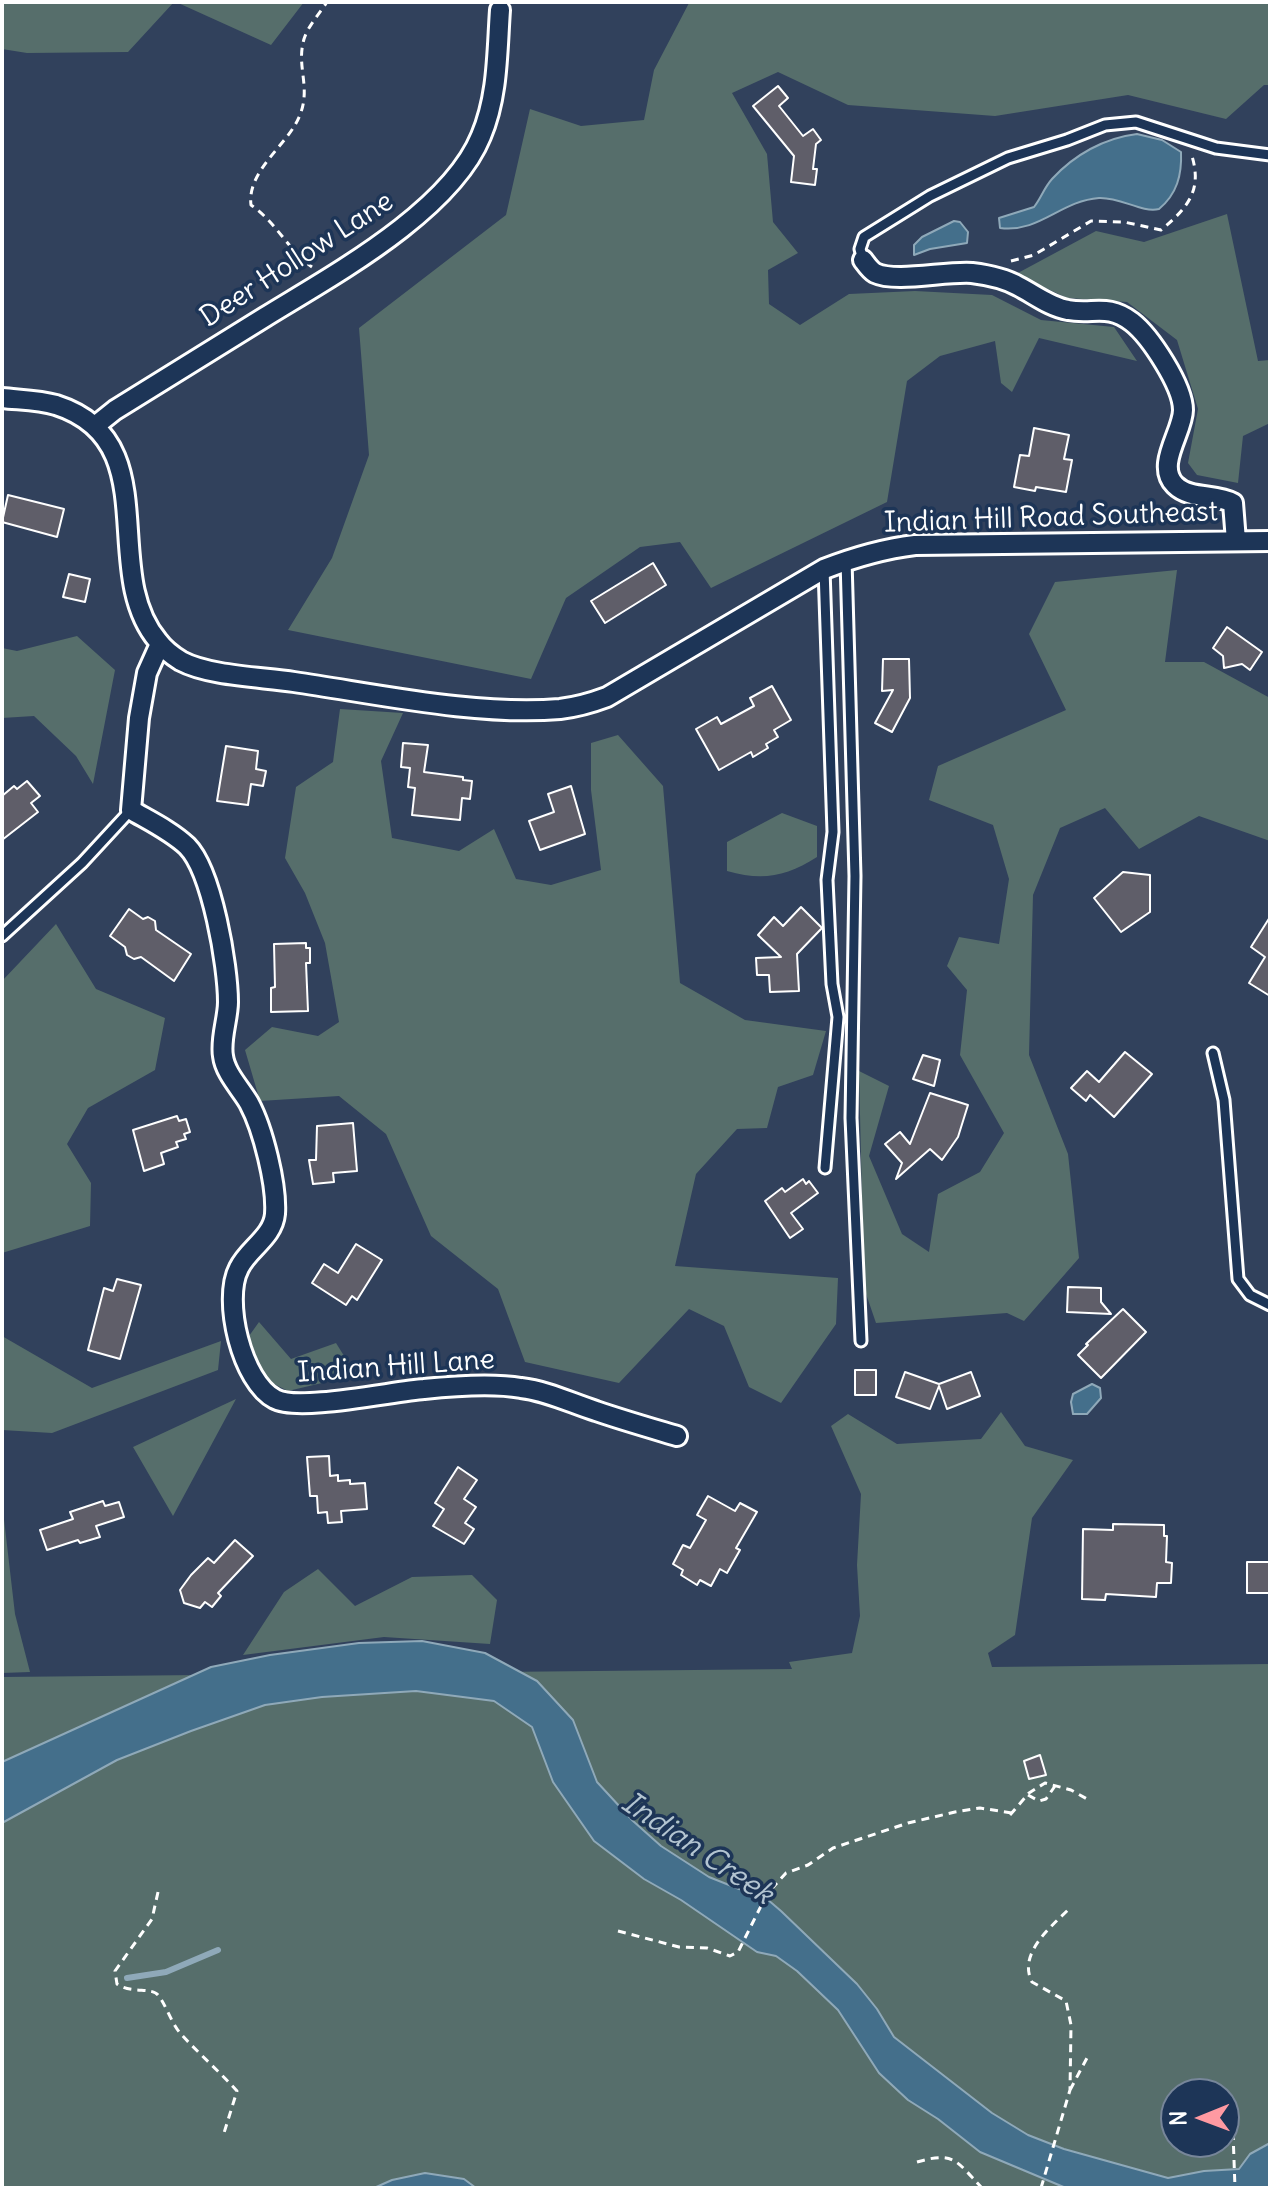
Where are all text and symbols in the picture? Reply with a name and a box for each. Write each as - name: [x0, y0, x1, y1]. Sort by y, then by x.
- street label: Deer Hollow Lane: [194, 185, 400, 335]
- street label: Indian Hill Road Southeast: [883, 495, 1219, 541]
- street label: Indian Hill Lane: [296, 1343, 496, 1391]
- water label: Indian Creek: [614, 1785, 780, 1913]
- north arrow: [1160, 2078, 1240, 2158]
- text: N: [1164, 2111, 1192, 2126]

